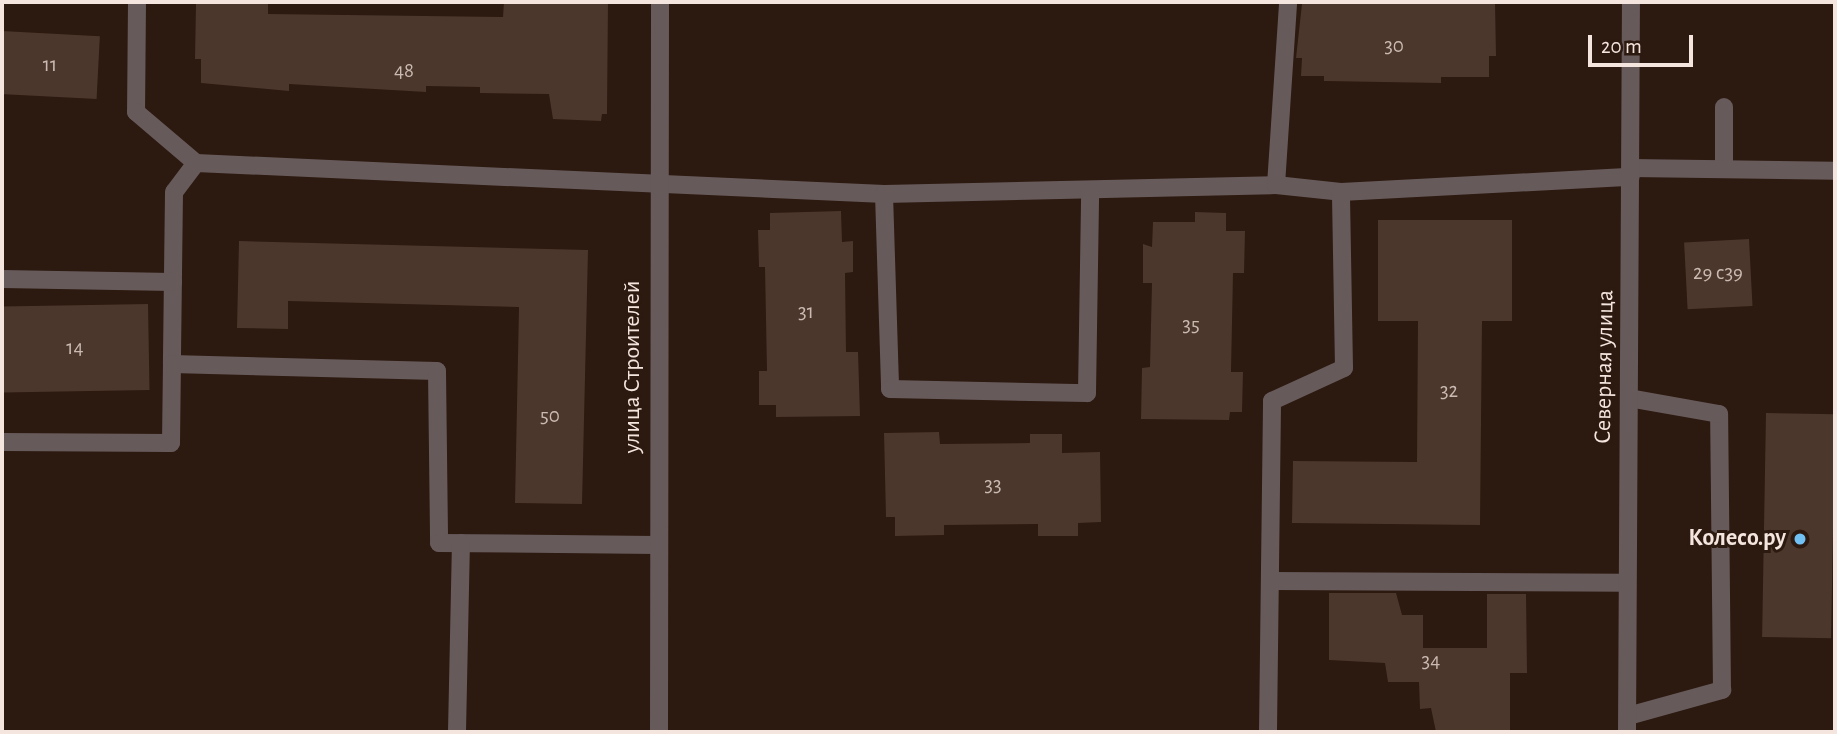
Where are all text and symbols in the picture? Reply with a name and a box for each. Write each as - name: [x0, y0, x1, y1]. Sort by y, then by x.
- scale bar: [1592, 21, 1697, 65]
- house number: 30: [1384, 33, 1404, 59]
- text: 20 m: [1601, 36, 1642, 57]
- house number: 11: [43, 52, 57, 78]
- house number: 48: [394, 58, 414, 84]
- house number: 29 с39: [1693, 260, 1743, 286]
- street label: улица Строителей: [619, 280, 647, 454]
- street label: Северная улица: [1589, 290, 1621, 444]
- house number: 31: [798, 299, 814, 325]
- house number: 35: [1182, 312, 1200, 338]
- house number: 14: [66, 335, 84, 361]
- house number: 32: [1440, 378, 1458, 404]
- house number: 50: [540, 403, 560, 429]
- house number: 33: [984, 472, 1002, 498]
- place label: Колесо.ру: [1688, 525, 1786, 553]
- marker: Колесо.ру: [1792, 531, 1808, 547]
- house number: 34: [1422, 648, 1440, 674]

